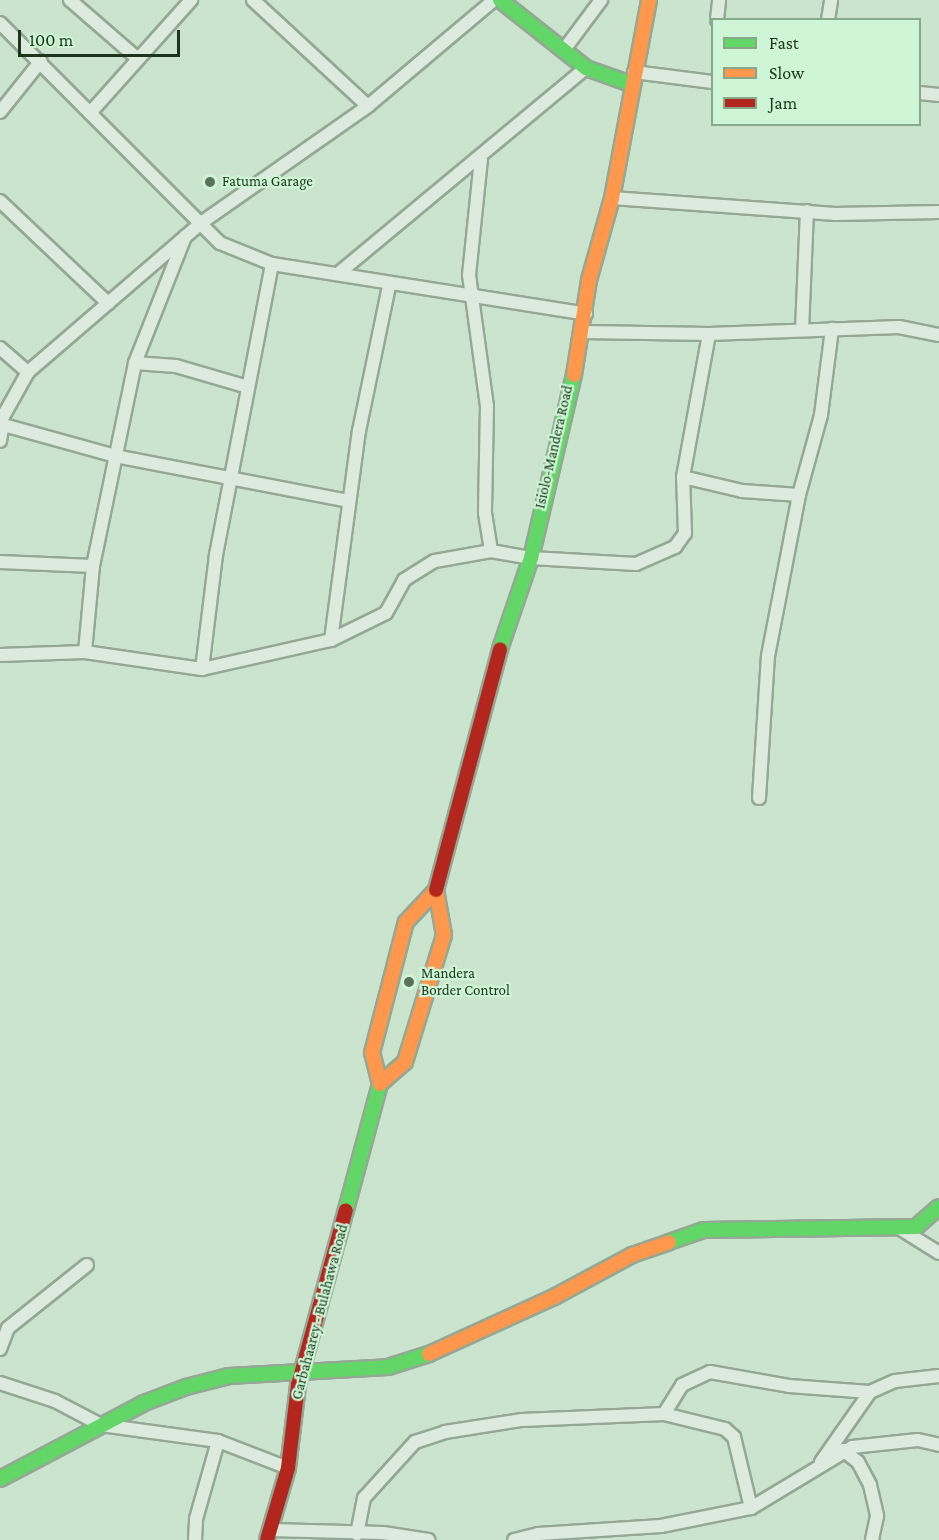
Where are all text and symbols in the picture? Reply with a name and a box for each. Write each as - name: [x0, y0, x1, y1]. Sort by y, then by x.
- scale bar: [21, 18, 183, 56]
- legend: [711, 18, 921, 126]
- text: 100 m: [29, 30, 73, 50]
- text: Fast: [769, 33, 799, 53]
- text: Slow: [769, 63, 804, 83]
- text: Jam: [769, 93, 797, 113]
- place label: Fatuma Garage: [222, 173, 313, 191]
- marker: Fatuma Garage: [203, 175, 217, 189]
- street label: Isiolo-Mandera Road: [531, 384, 577, 510]
- place label: Mandera Border Control: [421, 964, 510, 999]
- marker: Mandera Border Control: [402, 975, 416, 989]
- street label: Garbahaarey - Bulahawa Road: [288, 1222, 352, 1402]

